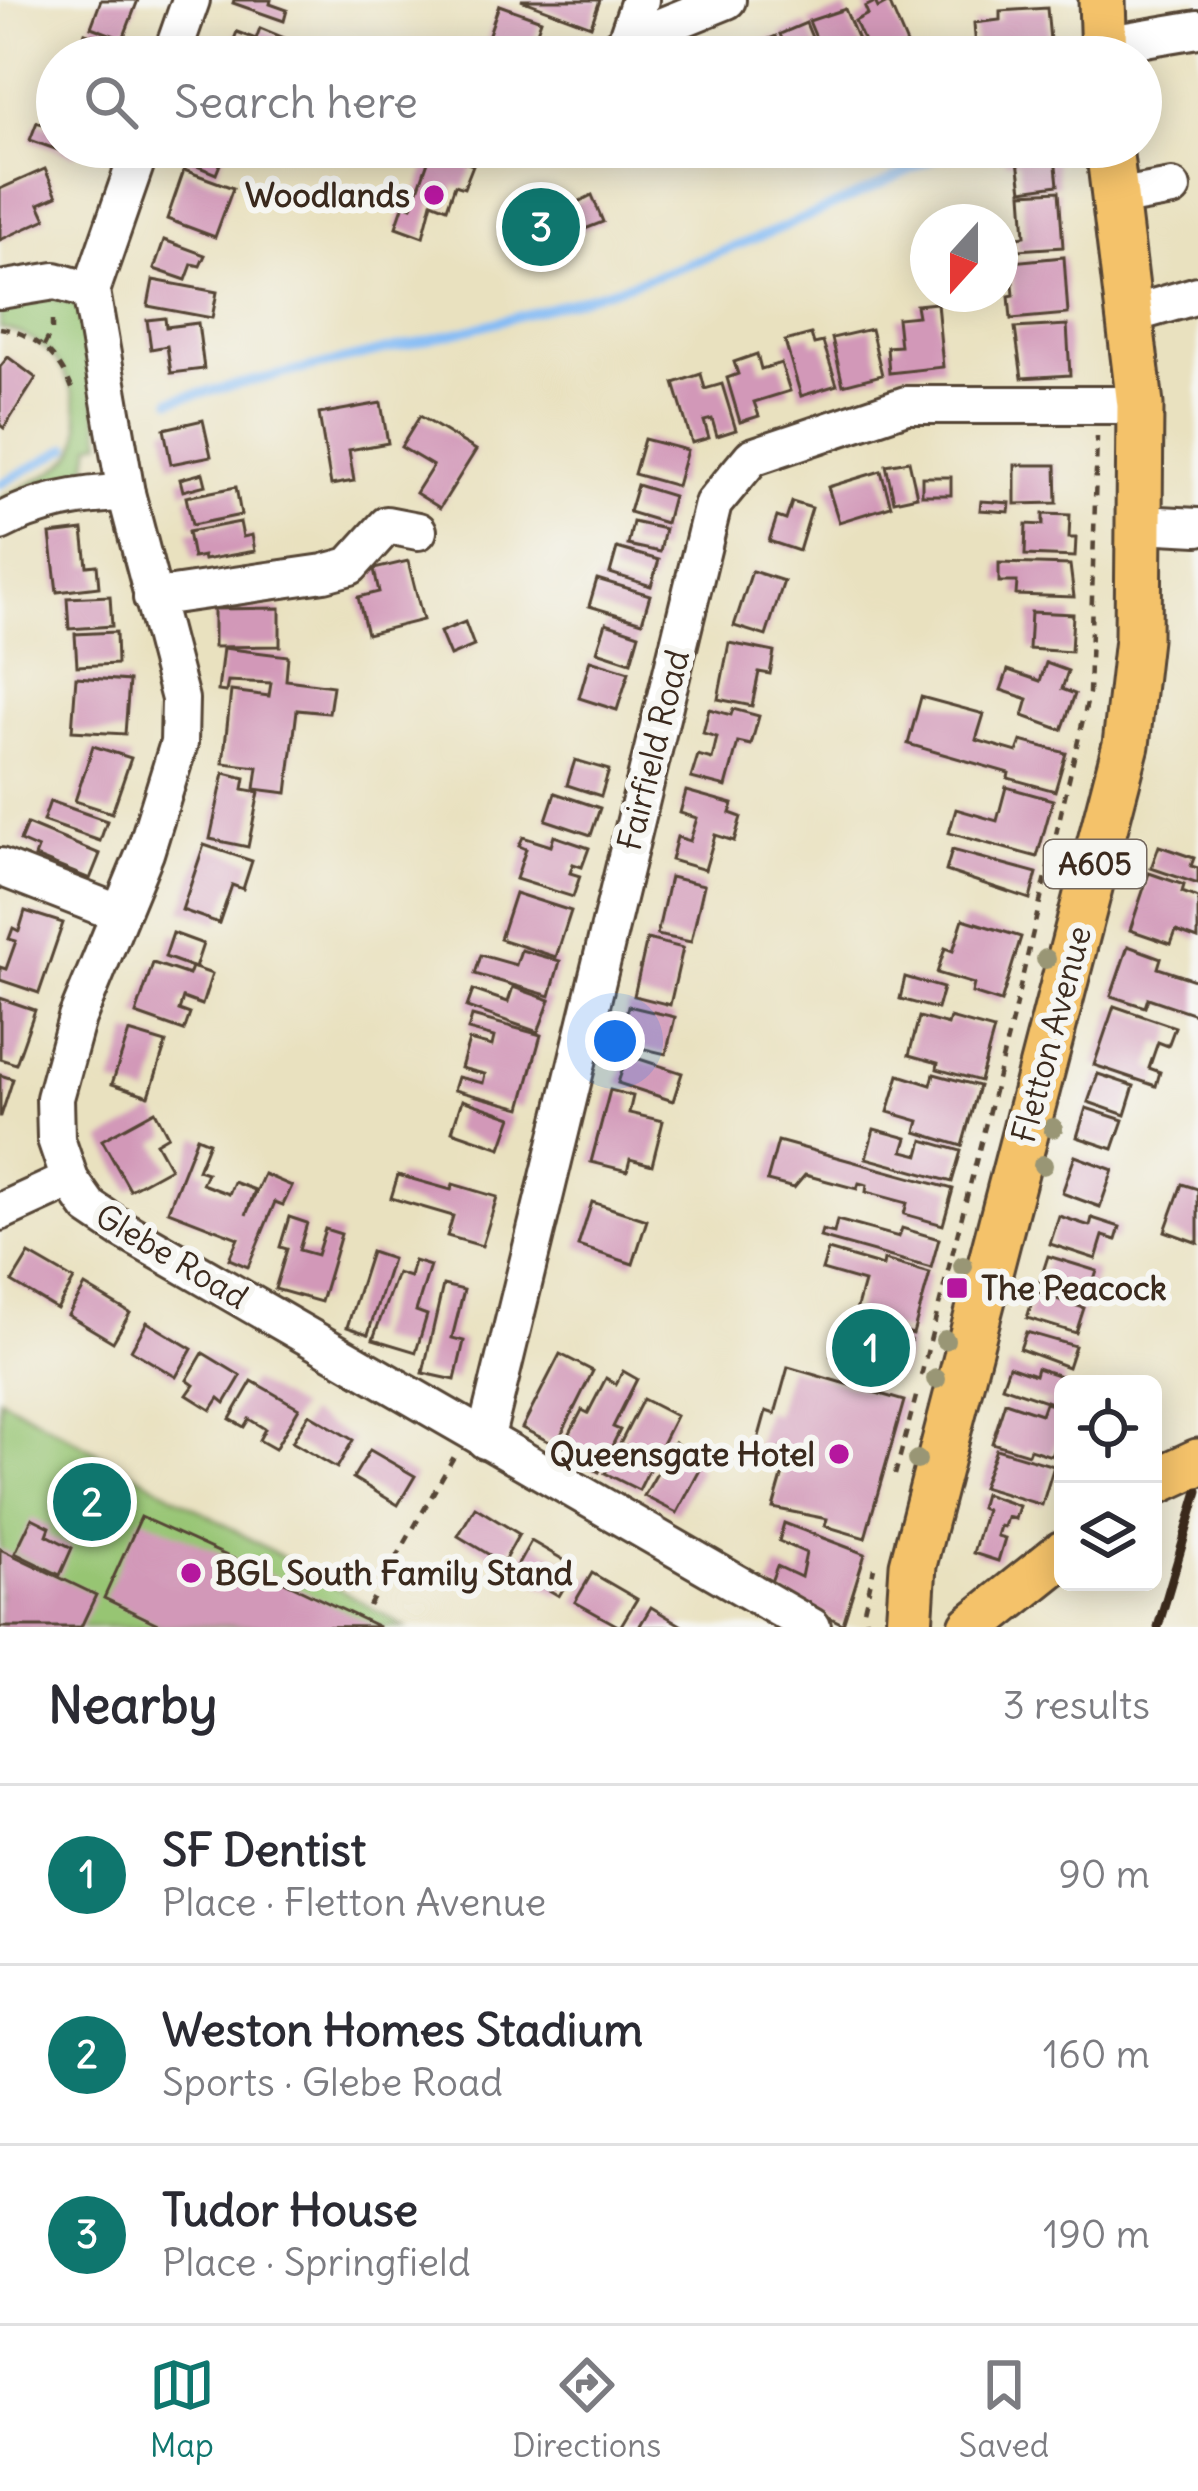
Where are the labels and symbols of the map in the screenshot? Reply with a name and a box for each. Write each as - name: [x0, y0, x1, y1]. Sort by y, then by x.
- place label: Woodlands: [245, 174, 410, 216]
- marker: Woodlands: [421, 182, 447, 208]
- pin: 3: [502, 182, 580, 272]
- north arrow: [910, 204, 1018, 312]
- street label: Fairfield Road: [608, 646, 698, 854]
- road number: A605: [1044, 840, 1146, 888]
- street label: Fletton Avenue: [1002, 921, 1100, 1147]
- your location: [585, 1011, 645, 1071]
- street label: Glebe Road: [88, 1194, 256, 1318]
- place label: The Peacock: [981, 1267, 1167, 1309]
- marker: The Peacock: [944, 1275, 970, 1301]
- pin: 1: [832, 1303, 910, 1393]
- place label: Queensgate Hotel: [550, 1433, 815, 1475]
- marker: Queensgate Hotel: [826, 1441, 852, 1467]
- pin: 2: [53, 1457, 131, 1547]
- place label: BGL South Family Stand: [215, 1552, 573, 1594]
- marker: BGL South Family Stand: [178, 1560, 204, 1586]

